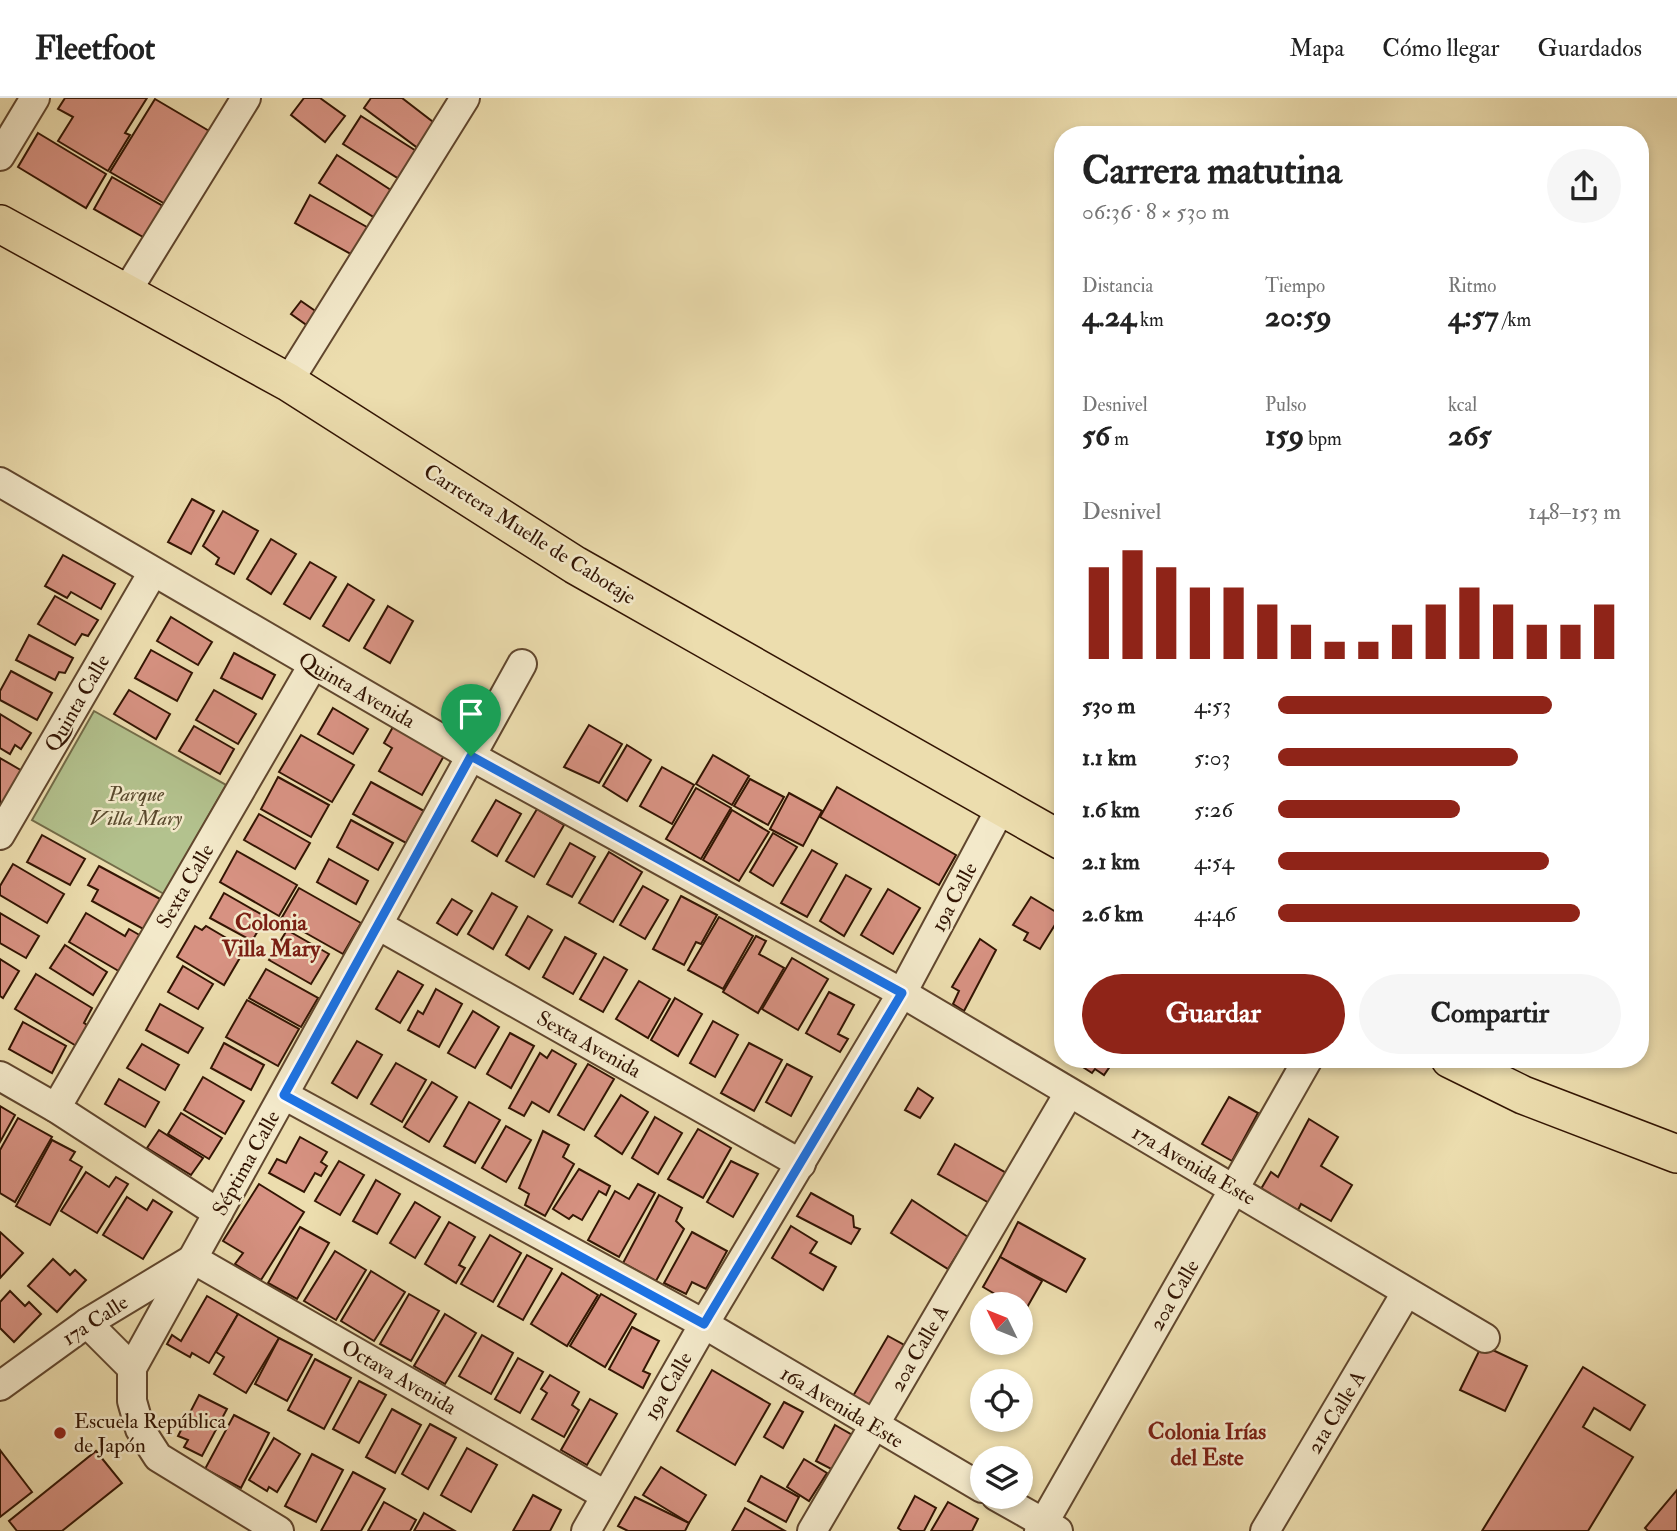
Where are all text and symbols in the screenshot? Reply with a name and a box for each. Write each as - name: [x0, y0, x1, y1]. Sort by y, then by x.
- text: Fleetfoot: [35, 28, 155, 69]
- text: Mapa: [1289, 33, 1344, 64]
- text: Cómo llegar: [1382, 33, 1499, 64]
- text: Guardados: [1537, 33, 1642, 64]
- text: Carrera matutina: [1082, 147, 1342, 195]
- button: share: [1547, 149, 1621, 223]
- text: 06:36 · 8 × 530 m: [1082, 197, 1230, 226]
- text: Distancia: [1082, 274, 1153, 298]
- text: Tiempo: [1265, 274, 1325, 298]
- text: Ritmo: [1448, 274, 1497, 298]
- text: 4.24: [1082, 298, 1136, 335]
- text: 20:59: [1265, 298, 1332, 335]
- text: 4:57: [1448, 298, 1499, 335]
- text: km: [1136, 308, 1164, 332]
- text: /km: [1499, 308, 1531, 332]
- text: Desnivel: [1082, 393, 1148, 417]
- text: Pulso: [1265, 393, 1306, 417]
- text: kcal: [1448, 393, 1477, 417]
- text: 56: [1082, 417, 1110, 454]
- text: 159: [1265, 417, 1304, 454]
- text: 265: [1448, 417, 1492, 454]
- text: m: [1110, 427, 1129, 451]
- text: bpm: [1304, 427, 1342, 451]
- street label: Carretera Muelle de Cabotaje: [419, 458, 641, 611]
- text: Desnivel: [1082, 497, 1161, 526]
- text: 148–153 m: [1528, 497, 1621, 526]
- street label: Quinta Avenida: [293, 646, 420, 735]
- street label: Quinta Calle: [39, 649, 116, 757]
- pin: [441, 684, 501, 756]
- text: 530 m: [1082, 691, 1135, 720]
- text: 4:53: [1194, 691, 1231, 720]
- icon: arrive: [452, 695, 490, 733]
- text: 1.1 km: [1082, 743, 1137, 772]
- text: 5:03: [1194, 743, 1230, 772]
- park label: Parque Villa Mary: [90, 781, 183, 832]
- text: 1.6 km: [1082, 795, 1140, 824]
- text: 5:26: [1194, 795, 1233, 824]
- street label: Sexta Calle: [150, 839, 220, 933]
- text: 2.1 km: [1082, 847, 1140, 876]
- text: 4:54: [1194, 847, 1234, 876]
- street label: 19a Calle: [925, 858, 984, 937]
- text: 2.6 km: [1082, 899, 1143, 928]
- text: 4:46: [1194, 899, 1236, 928]
- district label: Colonia Villa Mary: [221, 908, 321, 964]
- button: Guardar: [1082, 974, 1345, 1054]
- button: Compartir: [1359, 974, 1621, 1054]
- street label: Sexta Avenida: [532, 1005, 646, 1084]
- street label: Séptima Calle: [206, 1106, 287, 1221]
- street label: 17a Avenida Este: [1127, 1119, 1261, 1212]
- street label: 20a Calle: [1143, 1255, 1206, 1336]
- street label: 17a Calle: [57, 1289, 134, 1352]
- north arrow: [970, 1292, 1032, 1354]
- map controls: [970, 1292, 1033, 1509]
- street label: 20a Calle A: [884, 1300, 955, 1396]
- street label: Octava Avenida: [336, 1334, 461, 1421]
- street label: 19a Calle: [638, 1347, 699, 1425]
- street label: 16a Avenida Este: [775, 1360, 909, 1455]
- street label: 21a Calle A: [1301, 1366, 1372, 1459]
- button: locate: [970, 1369, 1033, 1432]
- place label: Escuela República de Japón: [74, 1408, 226, 1459]
- district label: Colonia Irías del Este: [1148, 1417, 1266, 1472]
- marker: Escuela República de Japón: [52, 1425, 68, 1441]
- button: layers: [970, 1446, 1033, 1509]

